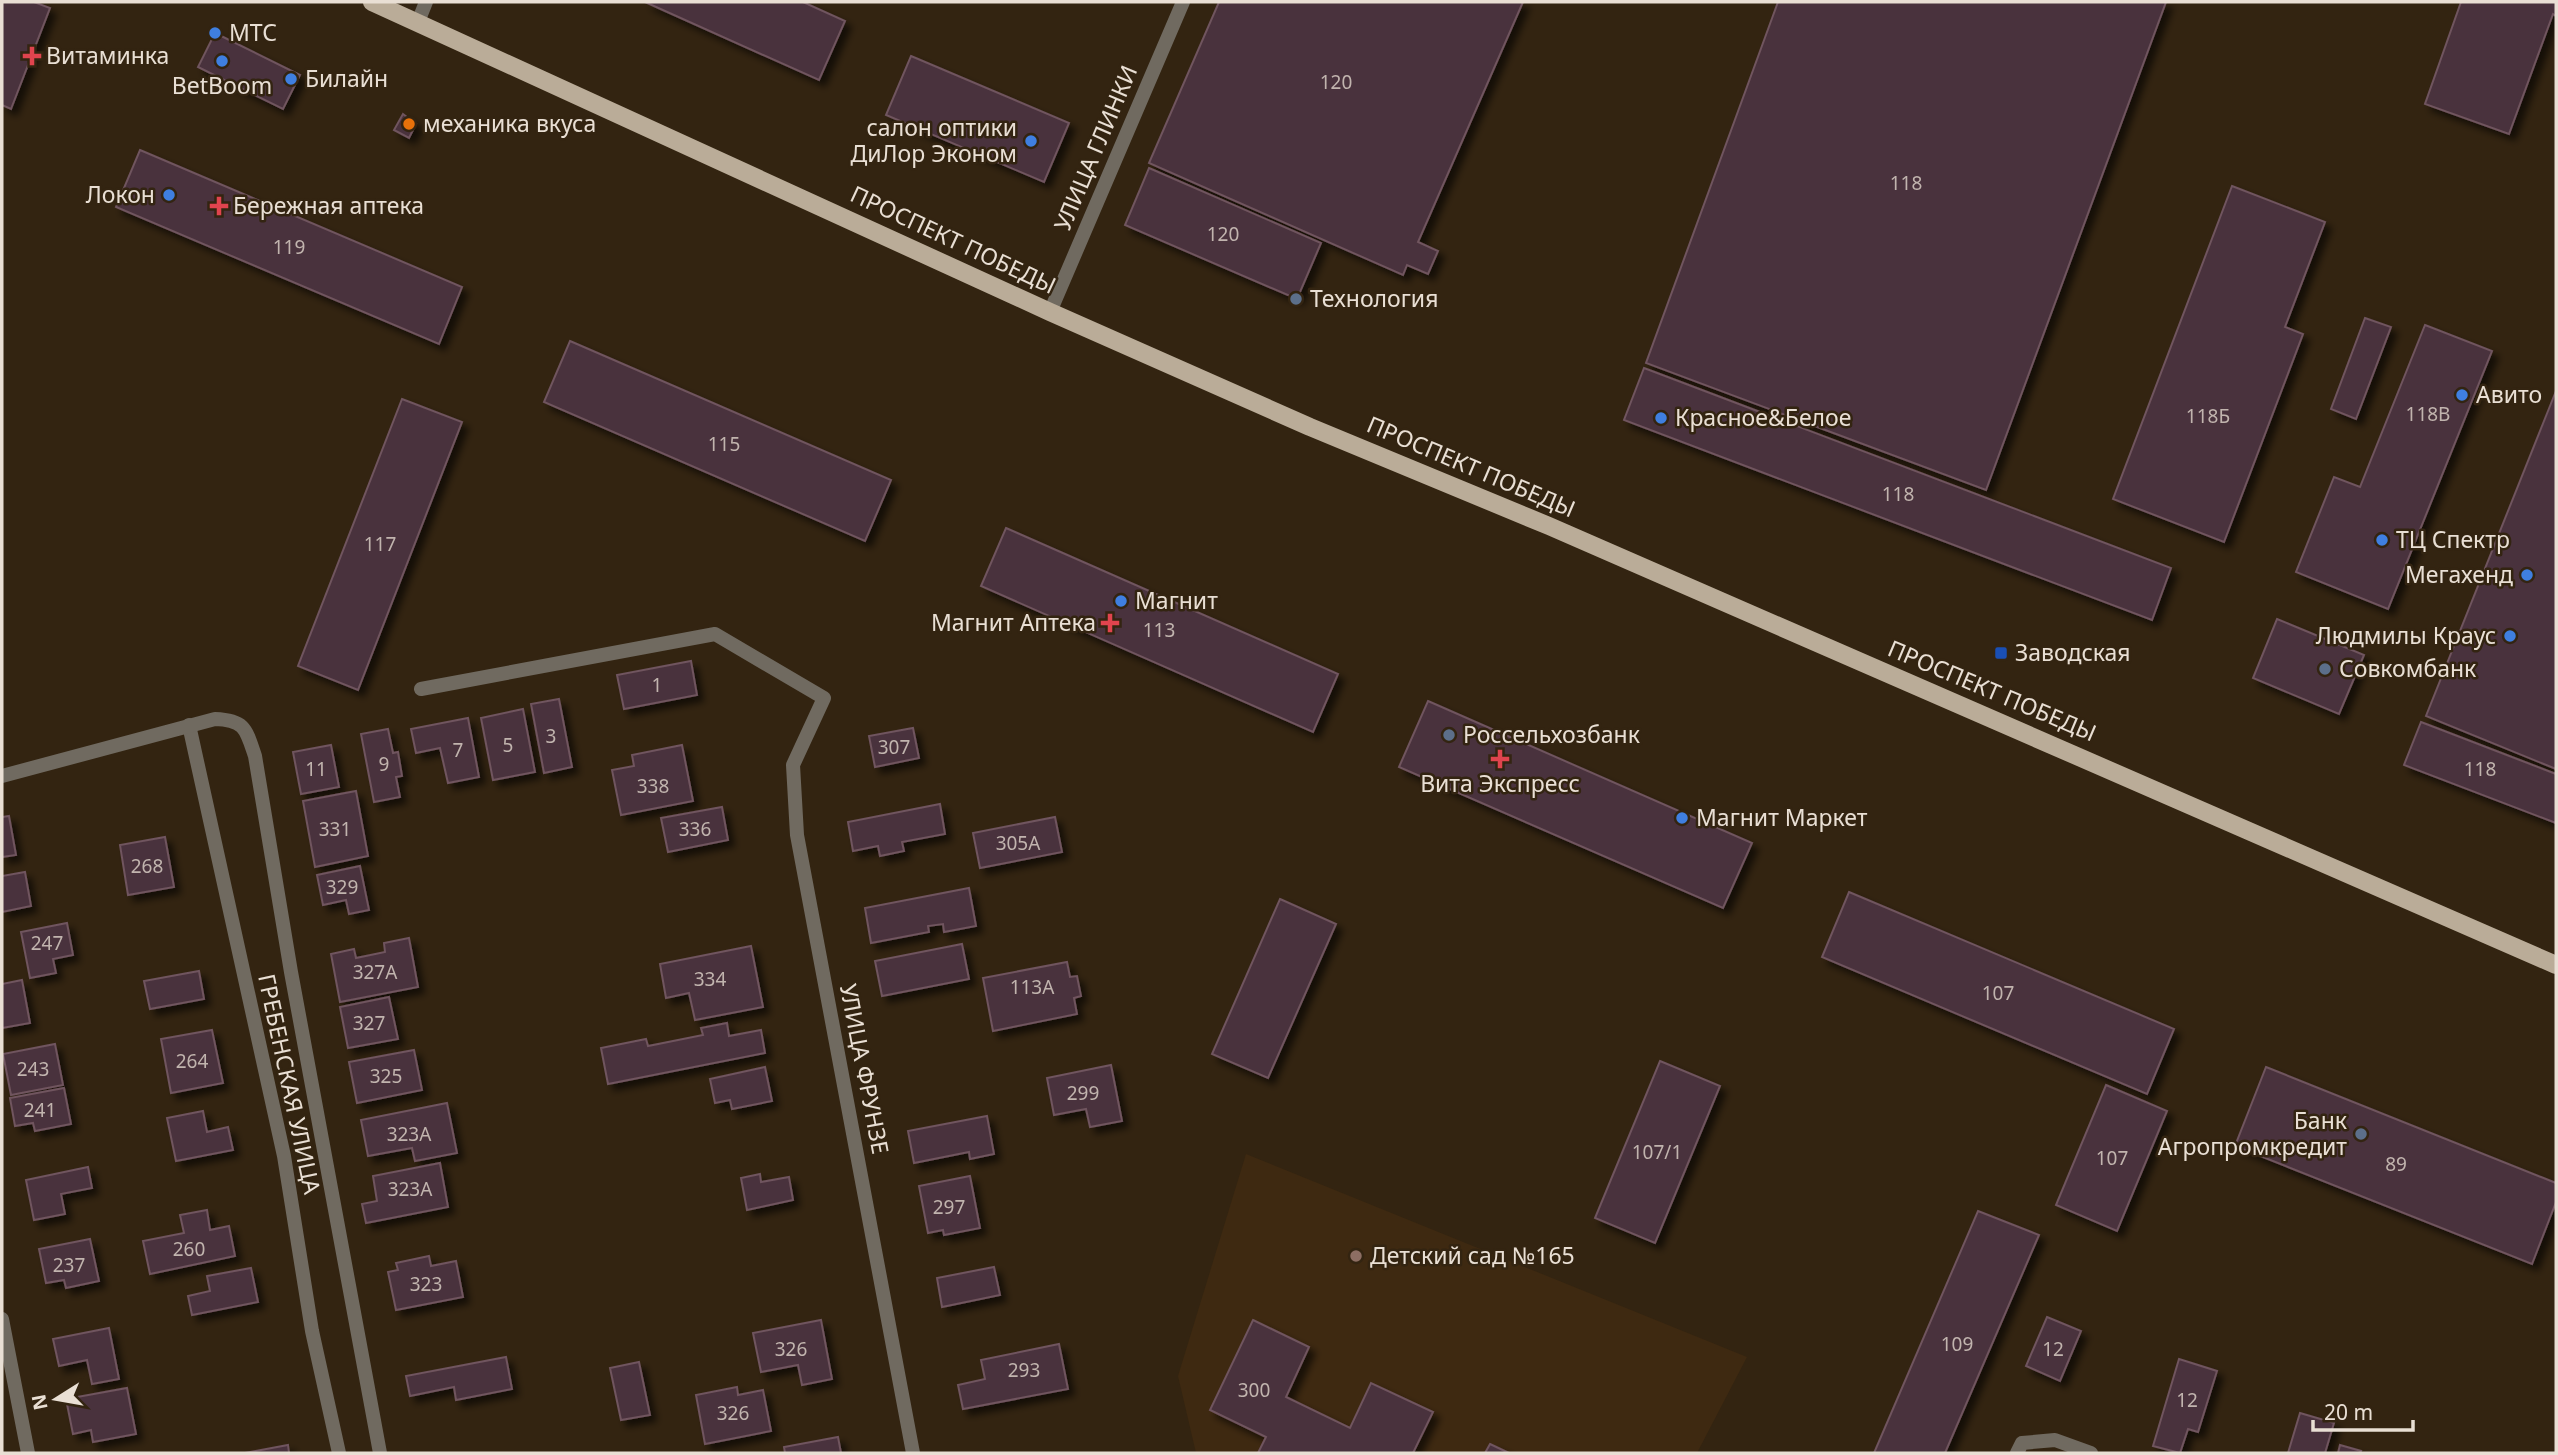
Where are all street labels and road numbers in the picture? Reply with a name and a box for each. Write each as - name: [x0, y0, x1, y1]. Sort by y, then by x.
- street label: УЛИЦА ГЛИНКИ: [1046, 60, 1144, 235]
- street label: ПРОСПЕКТ ПОБЕДЫ: [845, 177, 1061, 301]
- street label: ПРОСПЕКТ ПОБЕДЫ: [1362, 408, 1580, 524]
- street label: ПРОСПЕКТ ПОБЕДЫ: [1883, 632, 2101, 748]
- street label: ГРЕБЕНСКАЯ УЛИЦА: [251, 971, 329, 1197]
- street label: УЛИЦА ФРУНЗЕ: [833, 981, 897, 1157]

